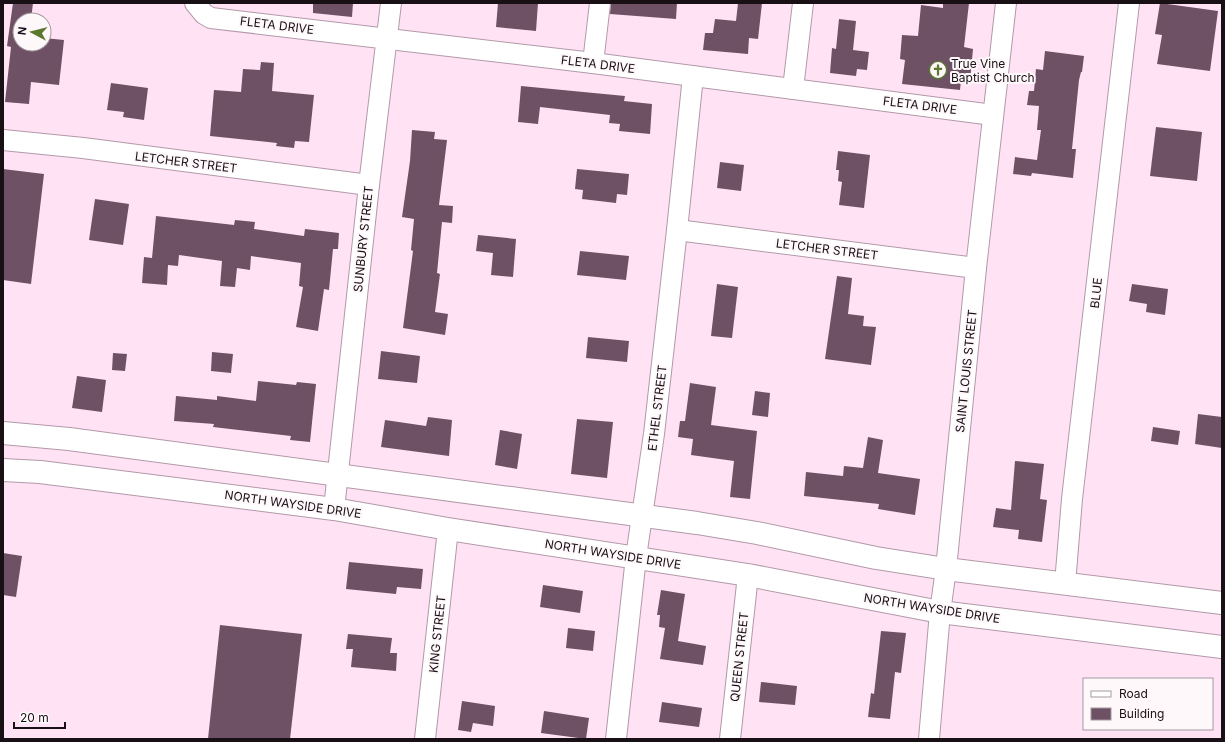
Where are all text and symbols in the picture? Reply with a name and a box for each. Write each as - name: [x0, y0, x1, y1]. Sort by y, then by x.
- north arrow: [12, 12, 52, 52]
- street label: FLETA DRIVE: [239, 13, 315, 37]
- text: N: [15, 26, 30, 36]
- street label: FLETA DRIVE: [560, 52, 636, 76]
- place label: True Vine Baptist Church: [951, 56, 1035, 85]
- church icon: True Vine Baptist Church: [928, 60, 948, 80]
- street label: FLETA DRIVE: [882, 93, 958, 117]
- street label: LETCHER STREET: [134, 148, 238, 176]
- street label: SUNBURY STREET: [350, 185, 376, 293]
- street label: LETCHER STREET: [775, 235, 879, 263]
- street label: BLUE: [1087, 277, 1105, 309]
- street label: SAINT LOUIS STREET: [952, 309, 980, 433]
- street label: ETHEL STREET: [644, 364, 670, 452]
- street label: NORTH WAYSIDE DRIVE: [224, 487, 362, 521]
- street label: NORTH WAYSIDE DRIVE: [544, 536, 682, 572]
- street label: NORTH WAYSIDE DRIVE: [863, 590, 1001, 626]
- street label: KING STREET: [425, 594, 449, 674]
- street label: QUEEN STREET: [727, 611, 751, 703]
- legend: [1083, 678, 1213, 730]
- text: Road: [1119, 686, 1148, 701]
- scale bar: [14, 704, 65, 730]
- text: Building: [1119, 706, 1164, 721]
- text: 20 m: [20, 710, 49, 725]

